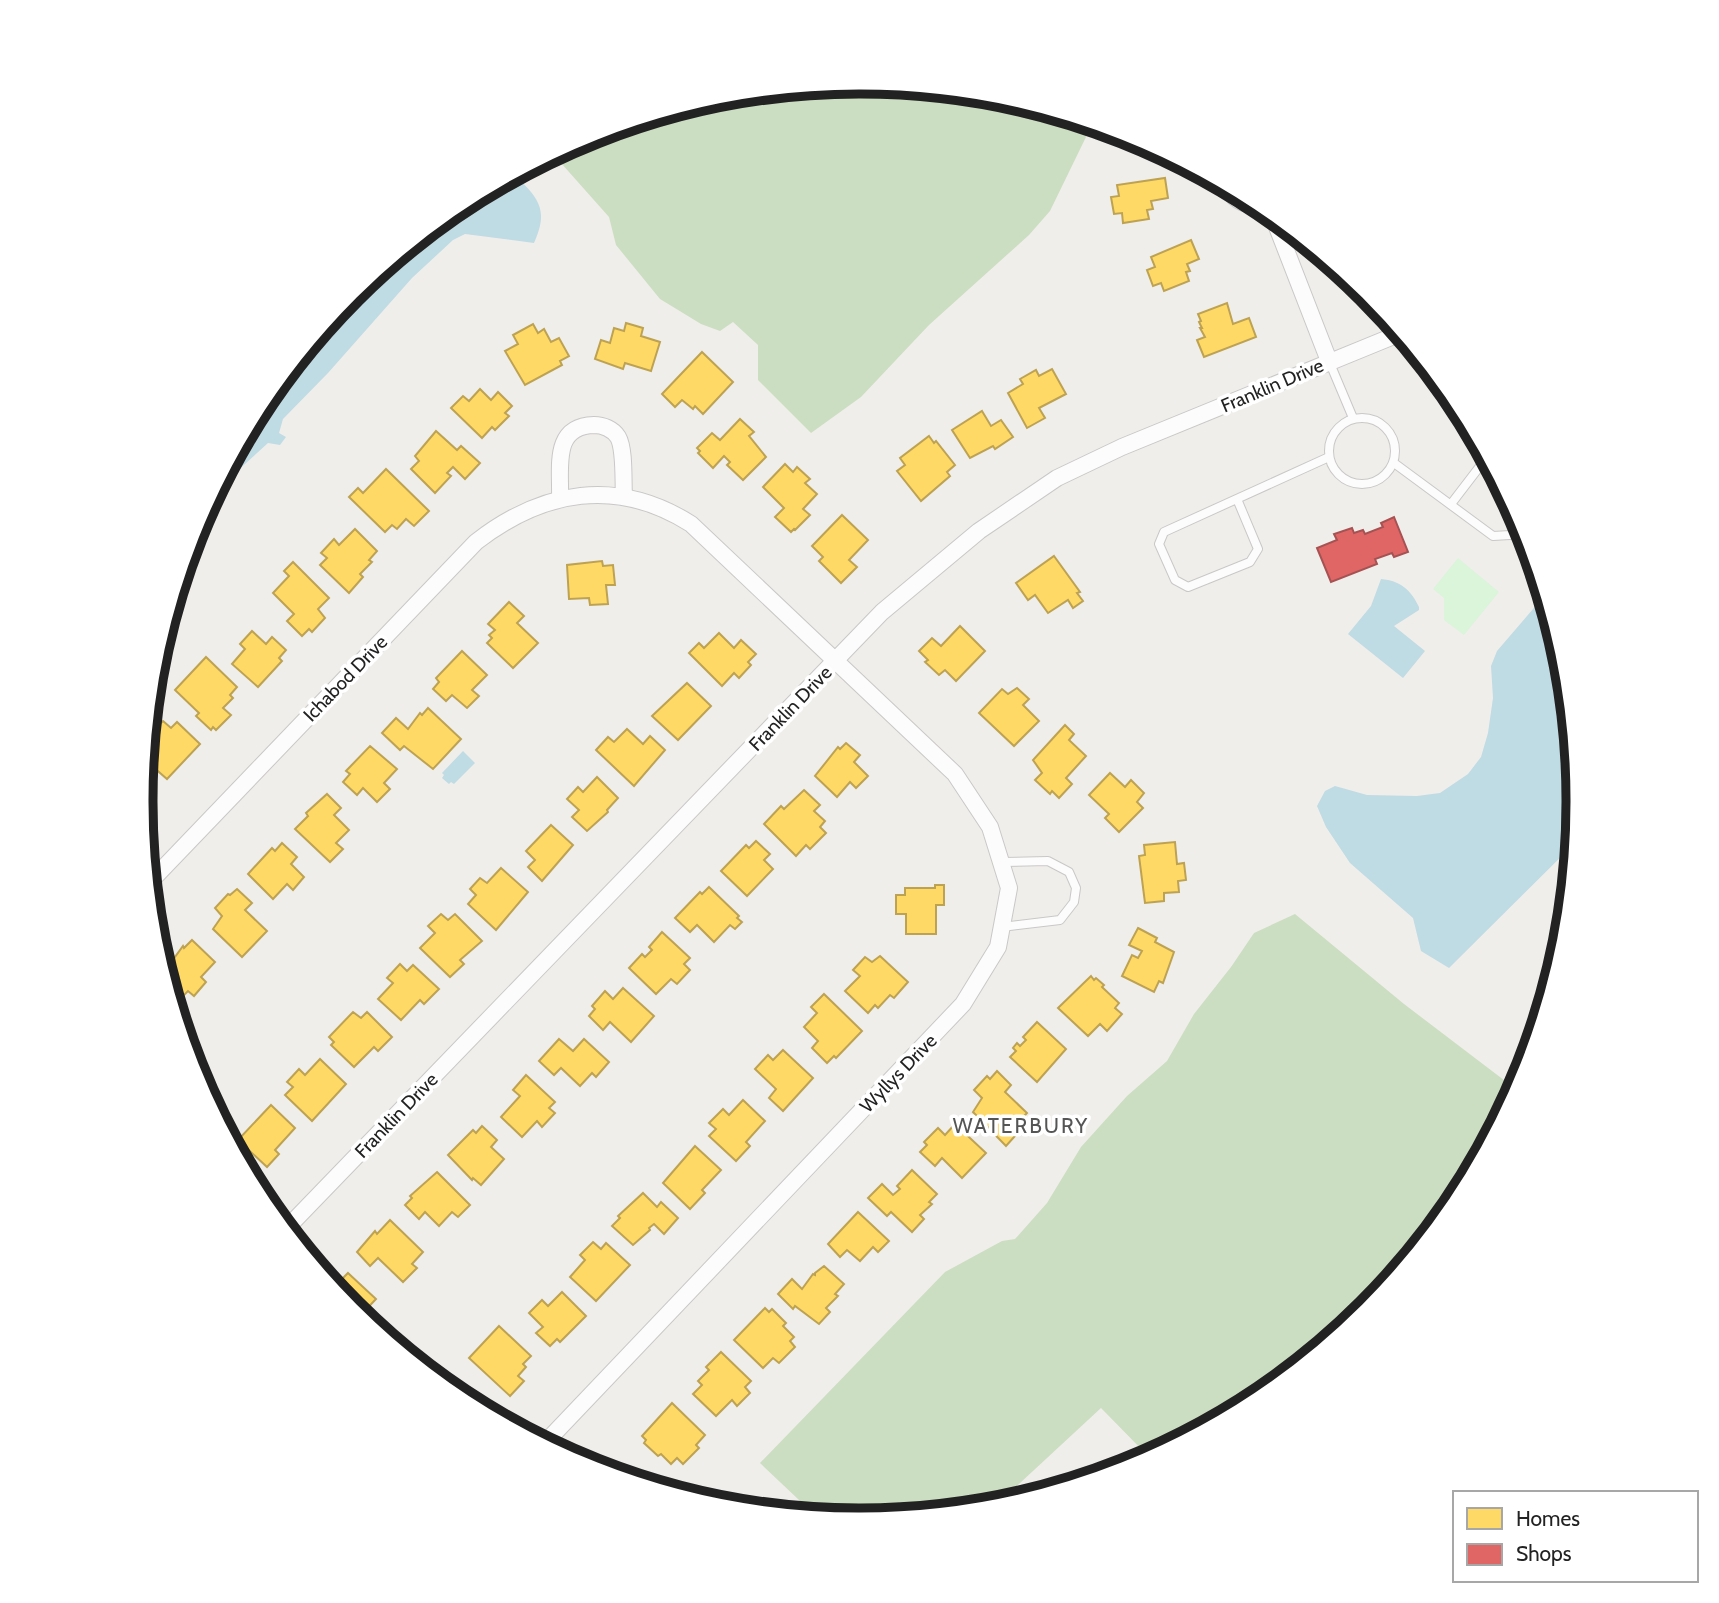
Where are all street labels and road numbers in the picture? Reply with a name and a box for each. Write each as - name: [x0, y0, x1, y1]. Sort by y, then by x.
- street label: Franklin Drive: [1217, 353, 1327, 417]
- street label: Ichabod Drive: [299, 630, 392, 726]
- street label: Franklin Drive: [744, 661, 837, 756]
- street label: Wyllys Drive: [855, 1029, 942, 1117]
- street label: Franklin Drive: [350, 1068, 443, 1163]

